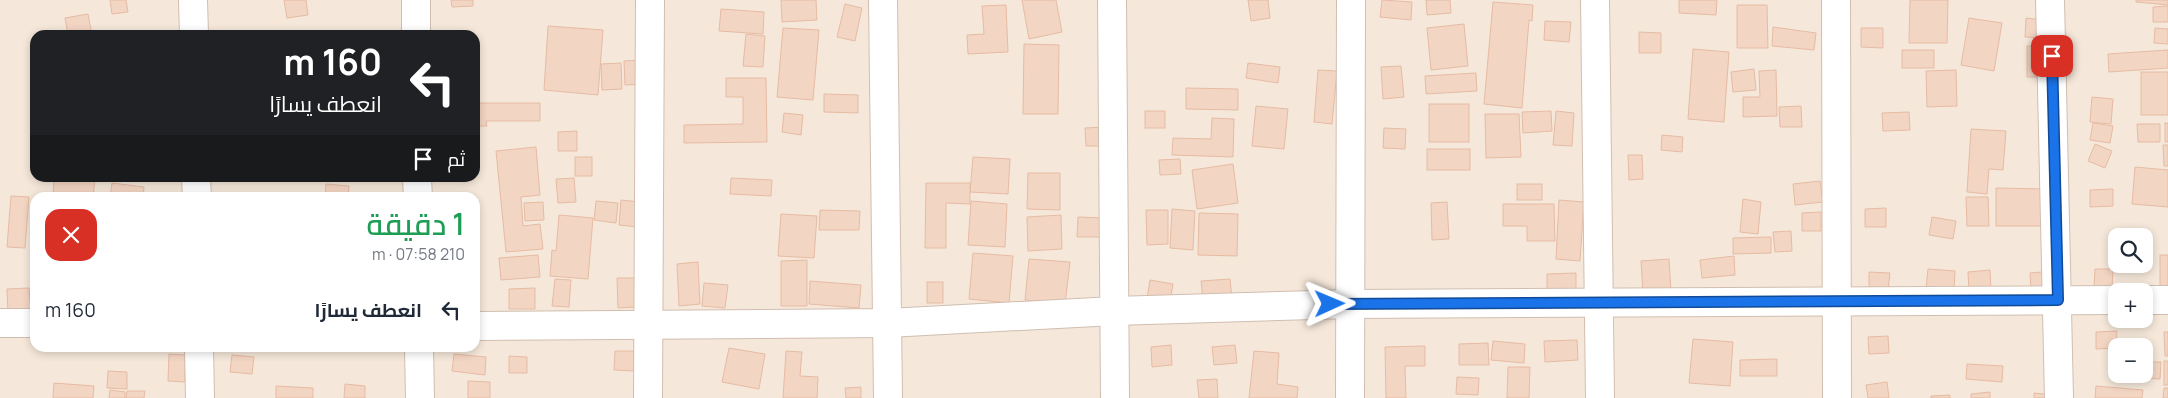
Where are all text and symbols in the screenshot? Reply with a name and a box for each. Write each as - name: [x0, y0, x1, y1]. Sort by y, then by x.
- pin: [2031, 35, 2073, 77]
- text: 160 m: [283, 38, 382, 86]
- icon: arrive: [2038, 42, 2066, 70]
- icon: left: [400, 50, 465, 115]
- text: انعطف يسارًا: [269, 89, 382, 119]
- icon: arrive: [409, 145, 437, 173]
- text: ثم: [447, 146, 465, 172]
- text: 1 دقيقة: [366, 203, 465, 244]
- button: close: [45, 209, 97, 261]
- map controls: [2108, 228, 2153, 383]
- button: search: [2108, 228, 2153, 273]
- text: 210 m · 07:58: [372, 243, 465, 265]
- position arrow: [1303, 277, 1355, 329]
- button: +: [2108, 283, 2153, 328]
- icon: left: [437, 296, 465, 324]
- text: 160 m: [45, 297, 96, 323]
- text: انعطف يسارًا: [315, 297, 422, 323]
- button: −: [2108, 338, 2153, 383]

